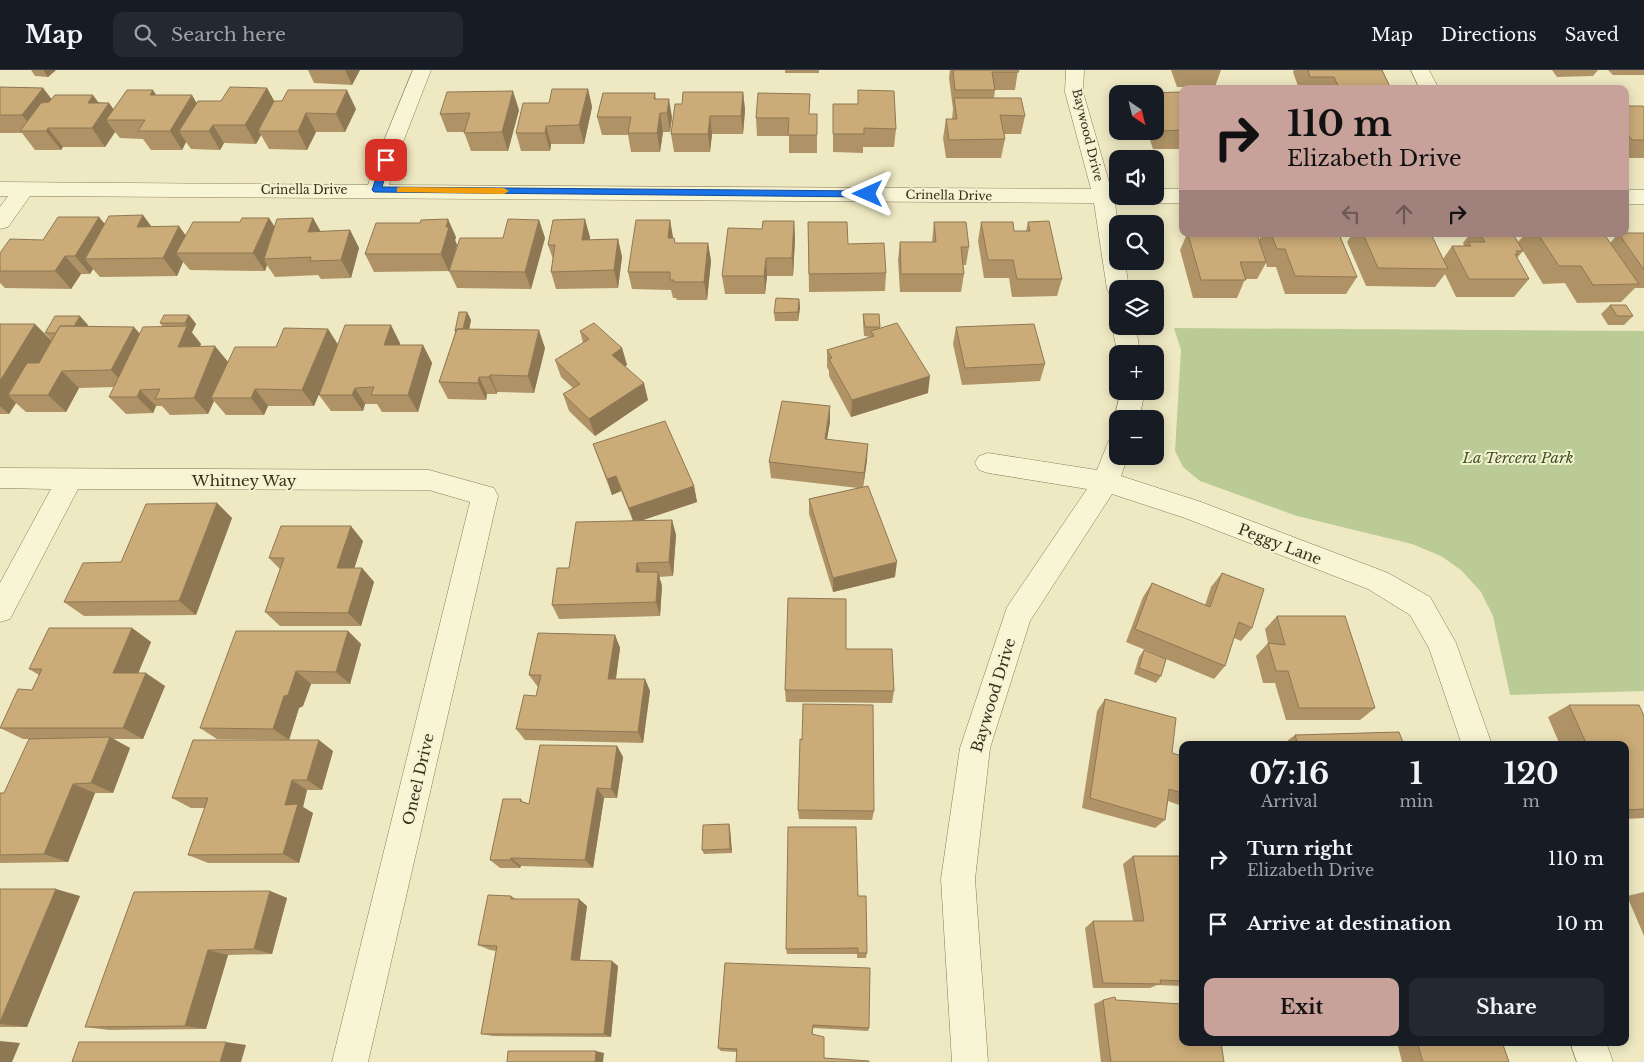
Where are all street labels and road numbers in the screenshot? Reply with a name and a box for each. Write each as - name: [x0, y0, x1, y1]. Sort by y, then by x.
- street label: Baywood Drive: [1069, 87, 1107, 183]
- street label: Crinella Drive: [261, 182, 347, 197]
- street label: Crinella Drive: [906, 187, 993, 203]
- street label: Whitney Way: [191, 471, 297, 490]
- street label: Peggy Lane: [1236, 519, 1324, 569]
- street label: Baywood Drive: [967, 636, 1019, 754]
- street label: Oneel Drive: [398, 731, 438, 827]

